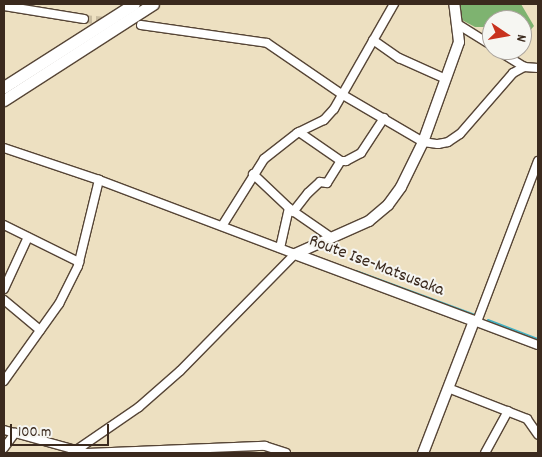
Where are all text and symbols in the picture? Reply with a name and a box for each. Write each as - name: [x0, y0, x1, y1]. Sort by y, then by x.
- north arrow: [482, 10, 532, 60]
- text: N: [510, 32, 531, 43]
- street label: Route Ise-Matsusaka: [305, 231, 447, 303]
- scale bar: [12, 414, 111, 446]
- text: 100 m: [18, 422, 51, 444]

